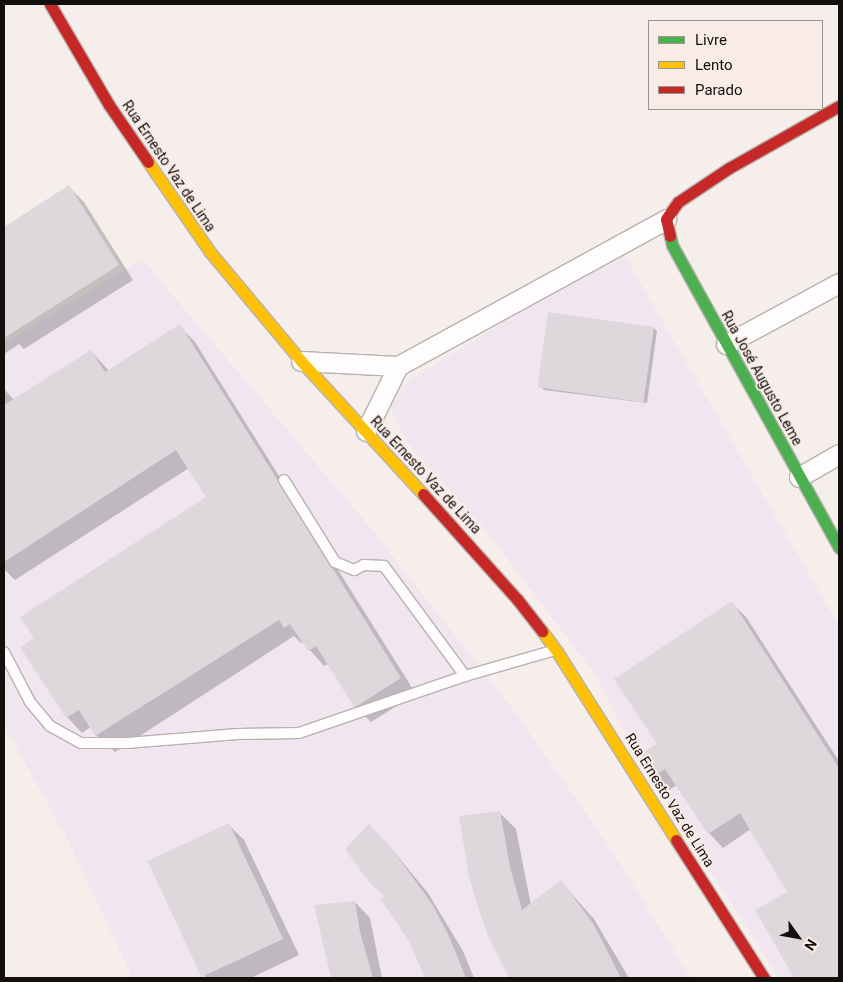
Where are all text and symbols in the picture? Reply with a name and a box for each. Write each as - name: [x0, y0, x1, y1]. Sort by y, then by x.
- legend: [648, 20, 823, 110]
- text: Livre: [695, 31, 727, 49]
- text: Lento: [695, 56, 733, 74]
- text: Parado: [695, 81, 743, 99]
- street label: Rua Ernesto Vaz de Lima: [119, 97, 219, 235]
- street label: Rua José Augusto Leme: [718, 308, 806, 448]
- street label: Rua Ernesto Vaz de Lima: [367, 413, 485, 537]
- street label: Rua Ernesto Vaz de Lima: [622, 730, 718, 870]
- north arrow: [773, 912, 823, 962]
- text: N: [801, 937, 820, 953]

